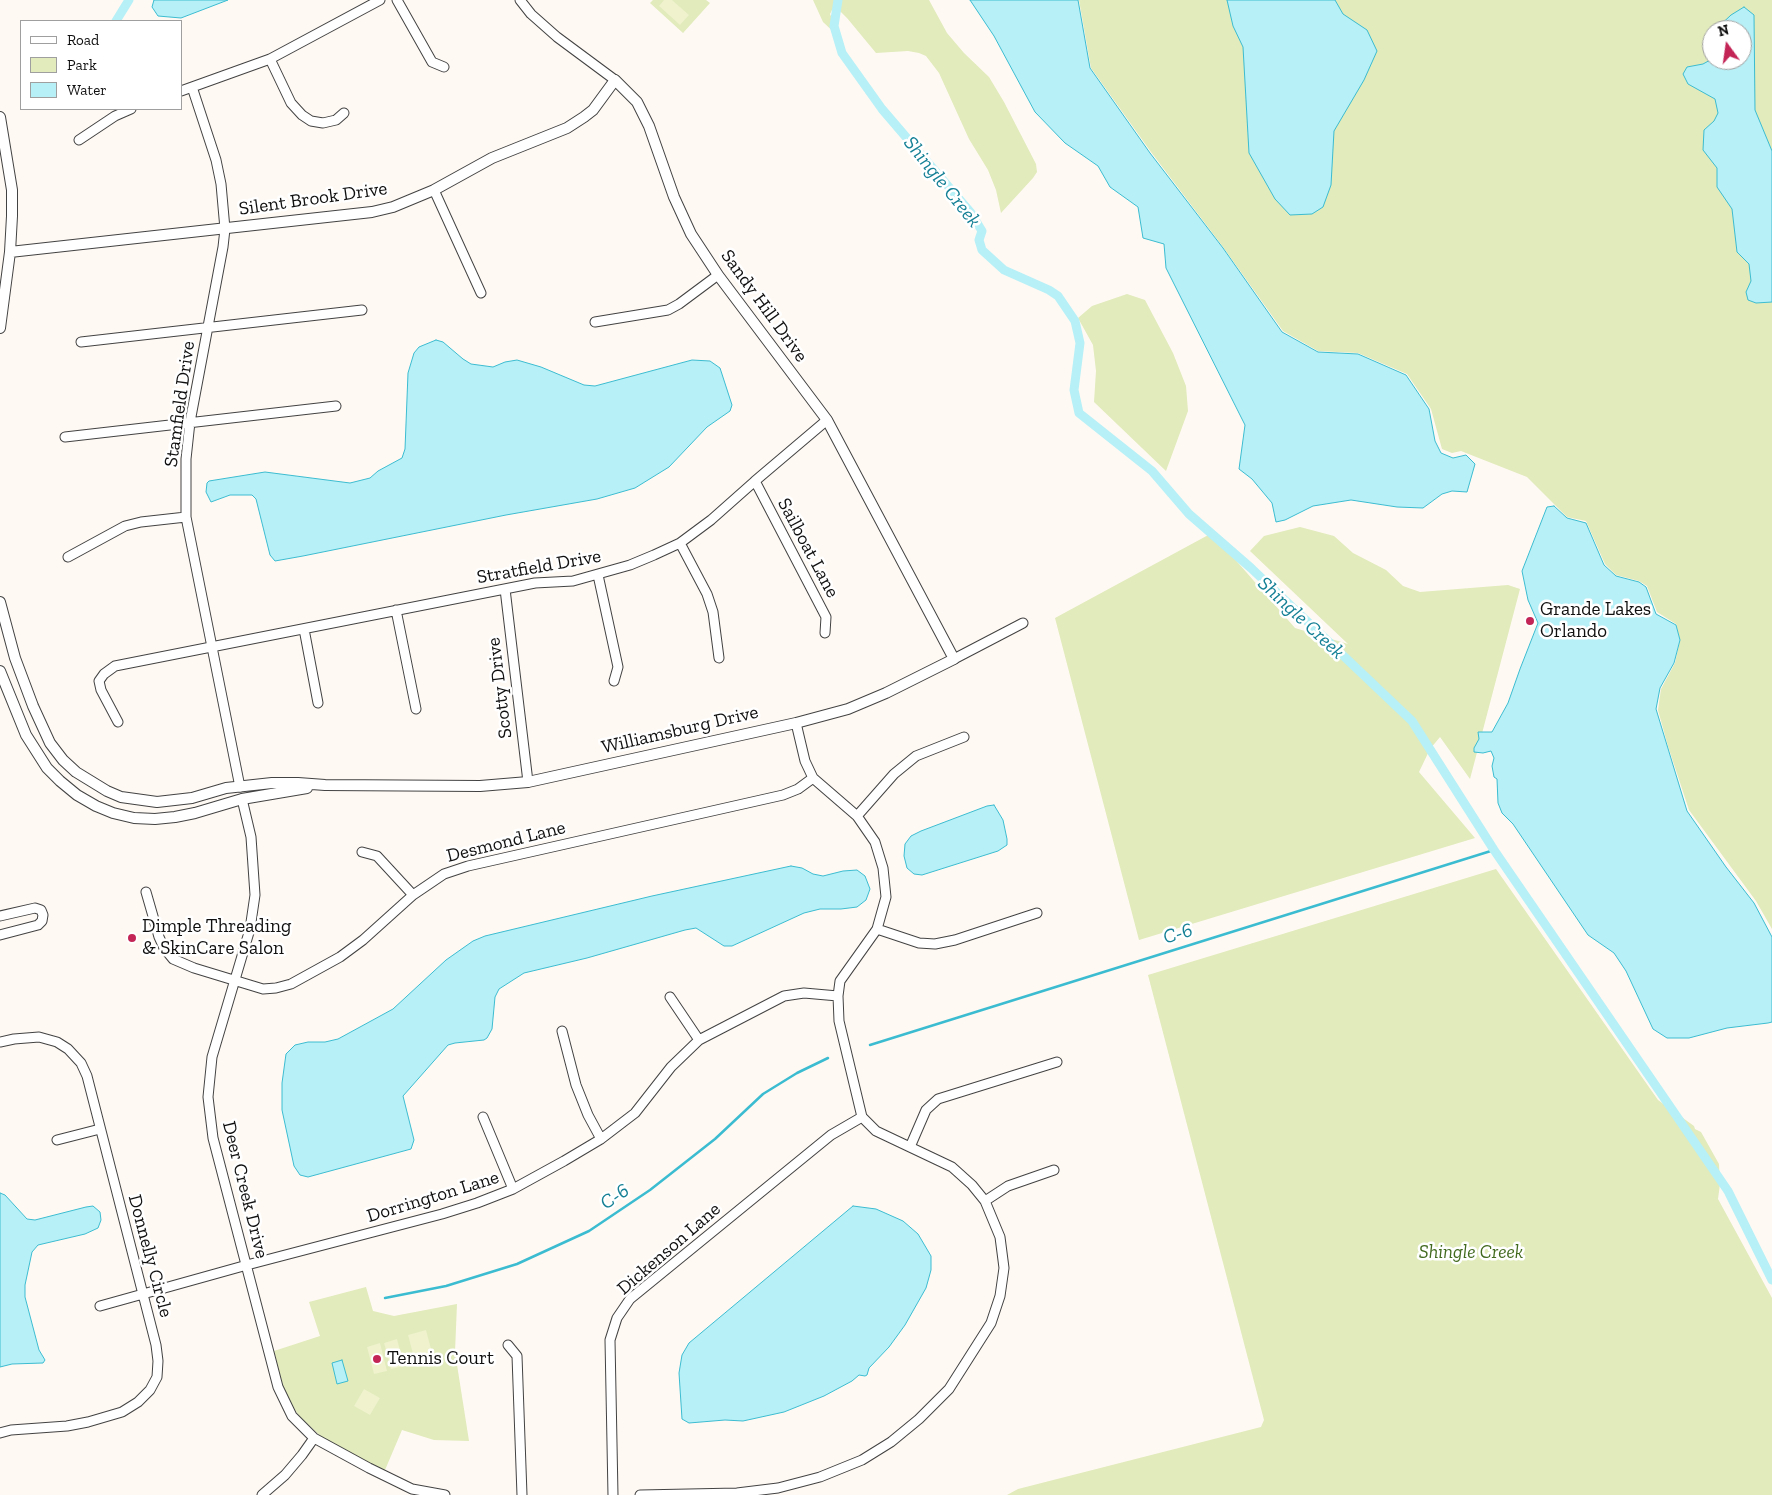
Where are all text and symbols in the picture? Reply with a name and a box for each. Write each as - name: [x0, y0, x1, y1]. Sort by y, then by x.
- legend: [20, 20, 182, 110]
- north arrow: [1702, 20, 1752, 70]
- text: N: [1716, 21, 1731, 40]
- text: Road: [67, 31, 99, 49]
- text: Park: [67, 56, 97, 74]
- text: Water: [67, 81, 107, 99]
- water label: Shingle Creek: [898, 132, 986, 232]
- street label: Silent Brook Drive: [237, 177, 389, 221]
- street label: Sandy Hill Drive: [716, 245, 812, 367]
- street label: Stamfield Drive: [160, 340, 200, 468]
- street label: Sailboat Lane: [772, 494, 844, 602]
- street label: Stratfield Drive: [475, 545, 603, 589]
- water label: Shingle Creek: [1253, 572, 1349, 664]
- place label: Grande Lakes Orlando: [1540, 599, 1651, 643]
- marker: Grande Lakes Orlando: [1524, 615, 1536, 627]
- street label: Scotty Drive: [483, 636, 517, 740]
- street label: Williamsburg Drive: [599, 701, 761, 759]
- street label: Desmond Lane: [444, 816, 568, 868]
- place label: Dimple Threading & SkinCare Salon: [142, 916, 291, 960]
- water label: C-6: [1160, 918, 1196, 950]
- marker: Dimple Threading & SkinCare Salon: [126, 932, 138, 944]
- street label: Deer Creek Drive: [217, 1119, 273, 1261]
- street label: Dorrington Lane: [364, 1166, 502, 1228]
- water label: C-6: [596, 1179, 634, 1215]
- street label: Donnelly Circle: [123, 1192, 177, 1320]
- street label: Dickenson Lane: [613, 1198, 725, 1300]
- park label: Shingle Creek: [1419, 1242, 1523, 1264]
- place label: Tennis Court: [387, 1348, 494, 1370]
- marker: Tennis Court: [371, 1353, 383, 1365]

